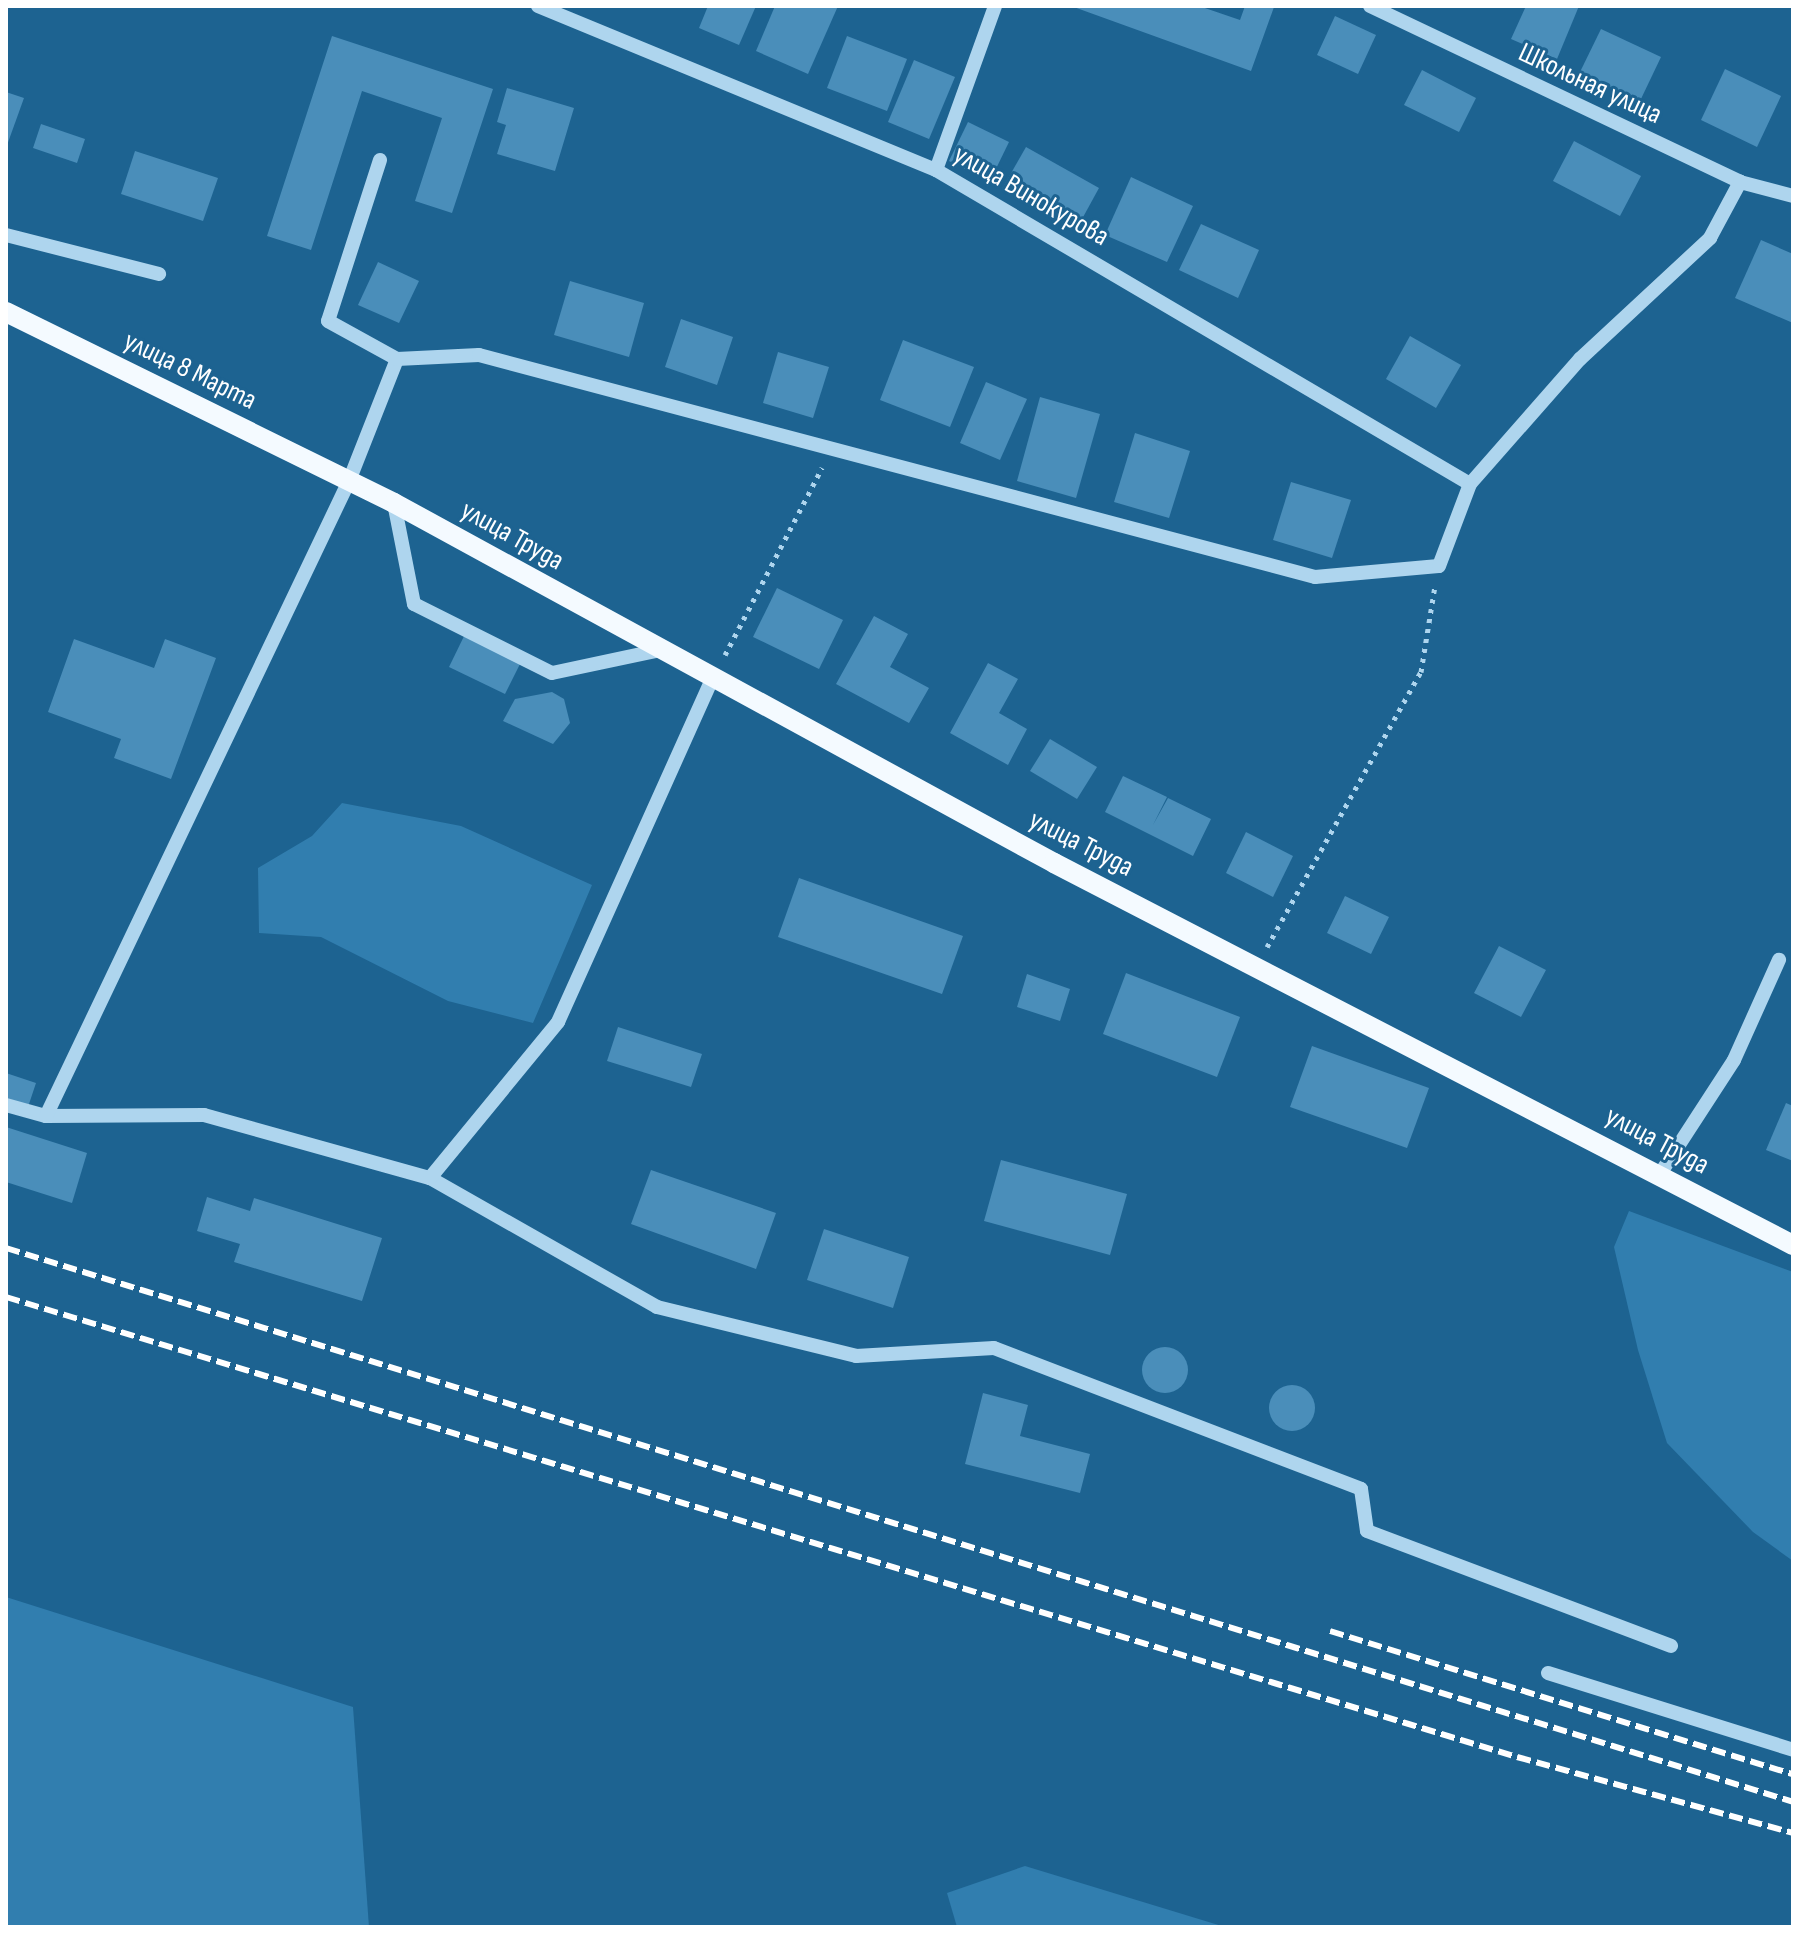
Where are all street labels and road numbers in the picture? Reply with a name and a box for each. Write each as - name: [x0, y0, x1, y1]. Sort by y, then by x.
- street label: Школьная улица: [1513, 36, 1667, 132]
- street label: улица Винокурова: [947, 138, 1115, 254]
- street label: улица 8 Марта: [118, 324, 262, 418]
- street label: улица Труда: [455, 494, 569, 578]
- street label: улица Труда: [1023, 803, 1139, 885]
- street label: улица Труда: [1599, 1100, 1715, 1182]

